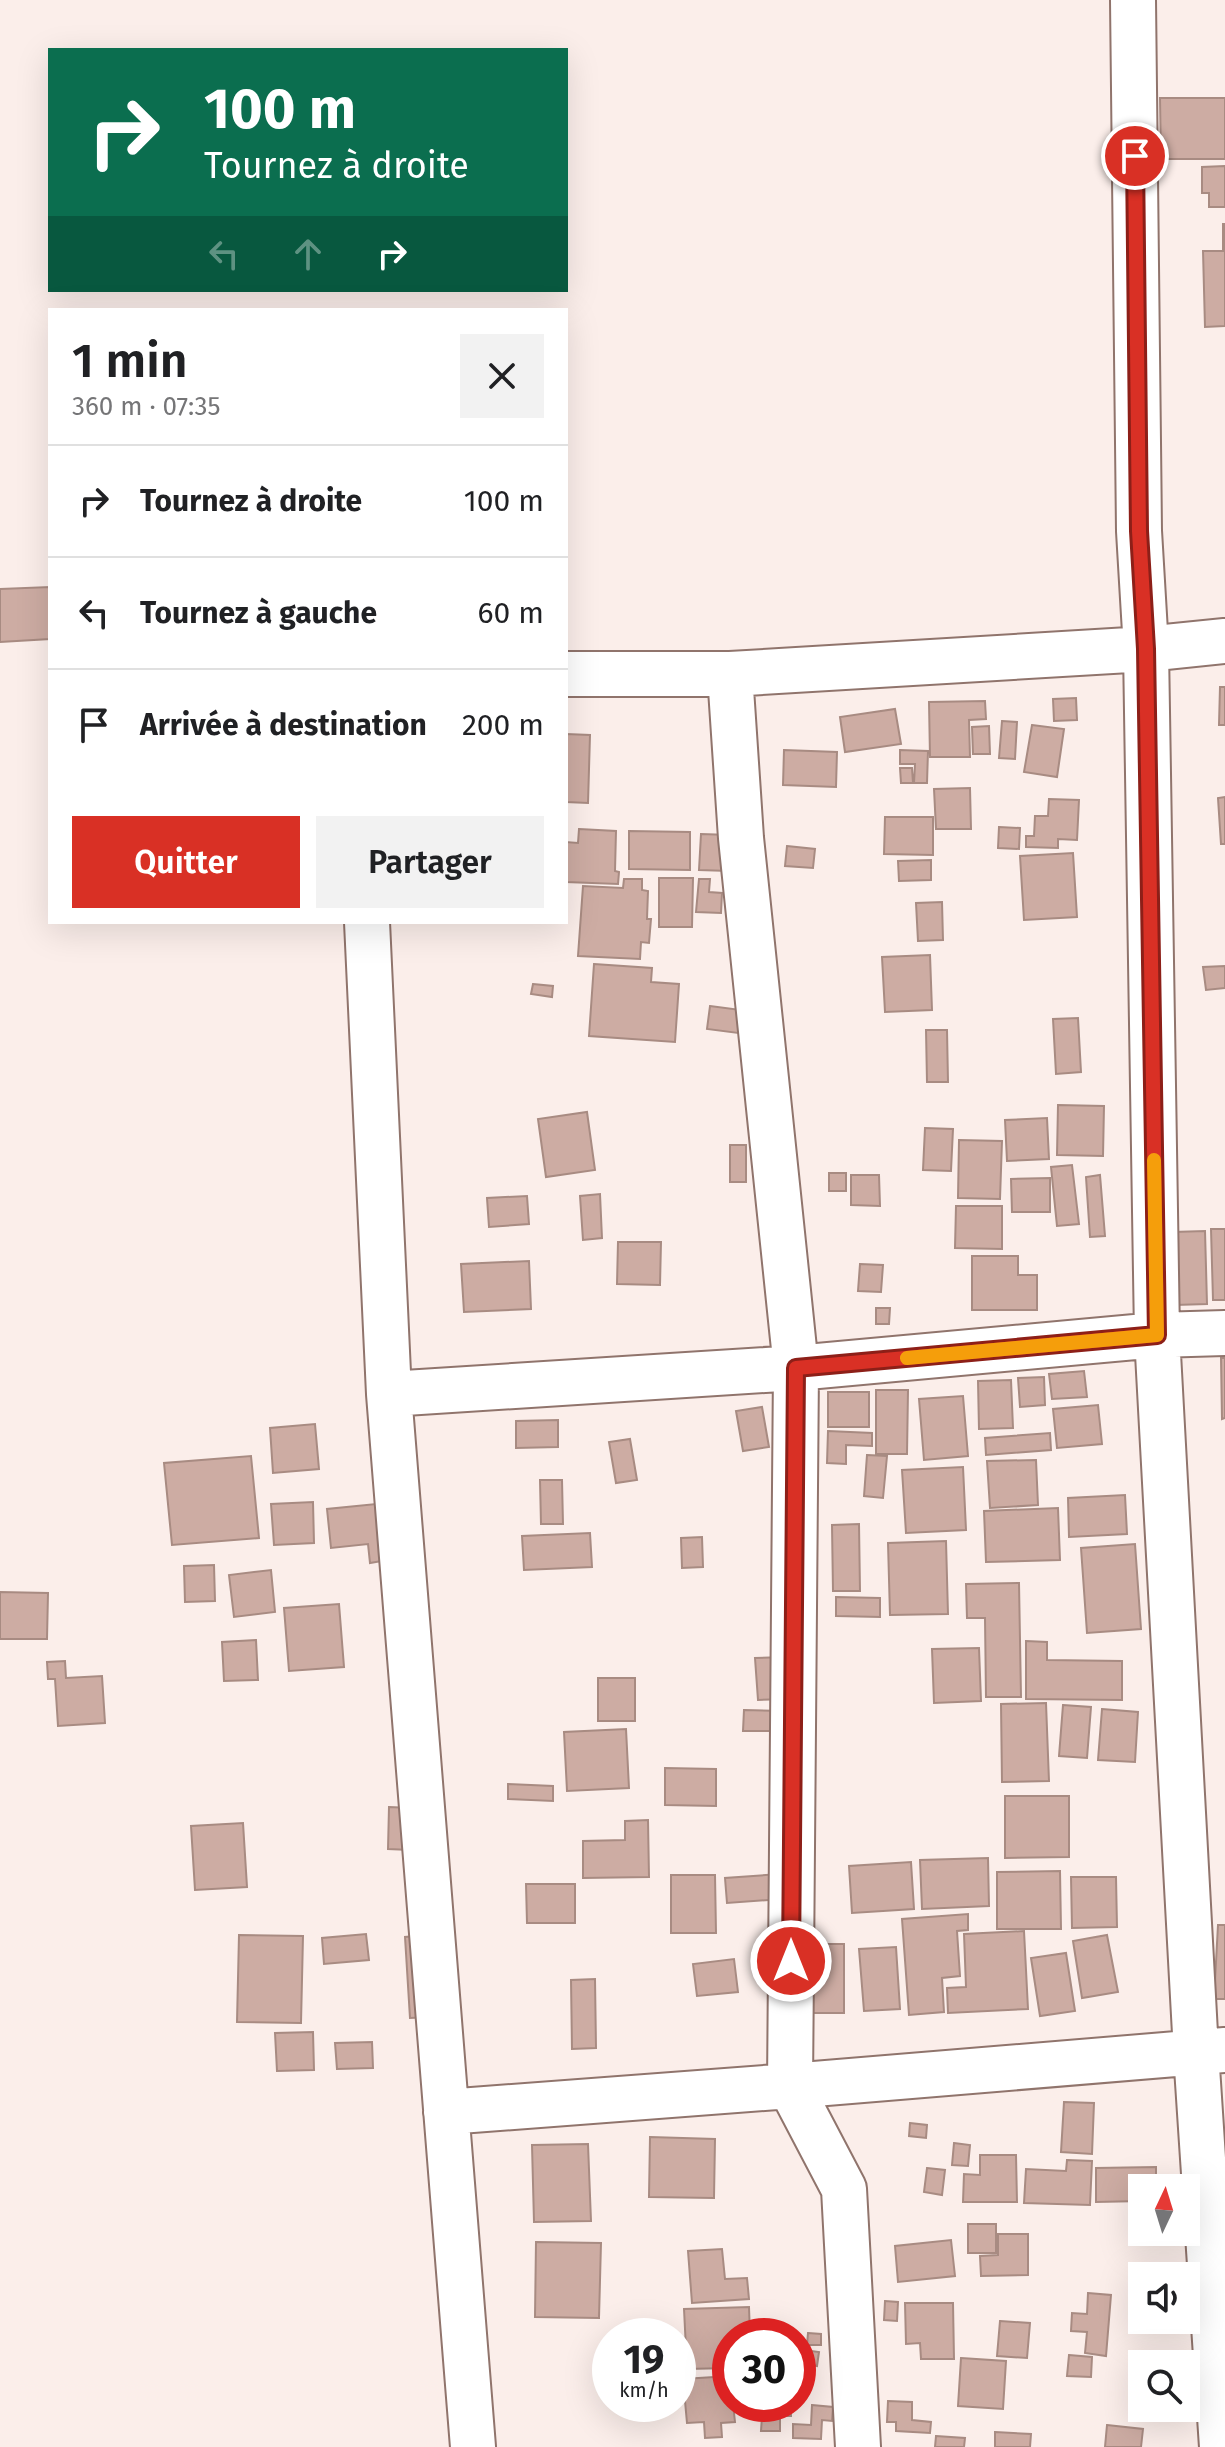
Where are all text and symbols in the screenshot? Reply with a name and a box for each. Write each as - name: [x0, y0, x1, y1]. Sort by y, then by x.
- text: 100 m: [204, 76, 356, 143]
- icon: right: [72, 80, 176, 184]
- pin: [1101, 122, 1169, 190]
- icon: arrive: [1113, 134, 1157, 178]
- text: Tournez à droite: [204, 144, 469, 188]
- icon: left: [202, 232, 246, 276]
- icon: ahead: [286, 232, 330, 276]
- icon: right: [370, 232, 414, 276]
- text: 1 min: [72, 332, 188, 390]
- button: close: [460, 334, 544, 418]
- text: 360 m · 07:35: [72, 391, 221, 422]
- icon: right: [72, 479, 116, 523]
- text: Tournez à droite: [140, 483, 362, 519]
- text: 100 m: [464, 483, 544, 519]
- icon: left: [72, 591, 116, 635]
- text: Tournez à gauche: [140, 595, 377, 631]
- text: 60 m: [478, 595, 544, 631]
- icon: arrive: [72, 703, 116, 747]
- text: Arrivée à destination: [140, 707, 427, 743]
- text: 200 m: [462, 707, 544, 743]
- button: Quitter: [72, 816, 300, 908]
- button: Partager: [316, 816, 544, 908]
- position arrow: [749, 1919, 833, 2003]
- north arrow: [1128, 2174, 1200, 2246]
- map controls: [1128, 2174, 1200, 2422]
- button: sound: [1128, 2262, 1200, 2334]
- speed limit sign: 30: [712, 2318, 816, 2422]
- text: 19: [624, 2336, 664, 2384]
- button: search: [1128, 2350, 1200, 2422]
- text: km/h: [619, 2378, 669, 2402]

